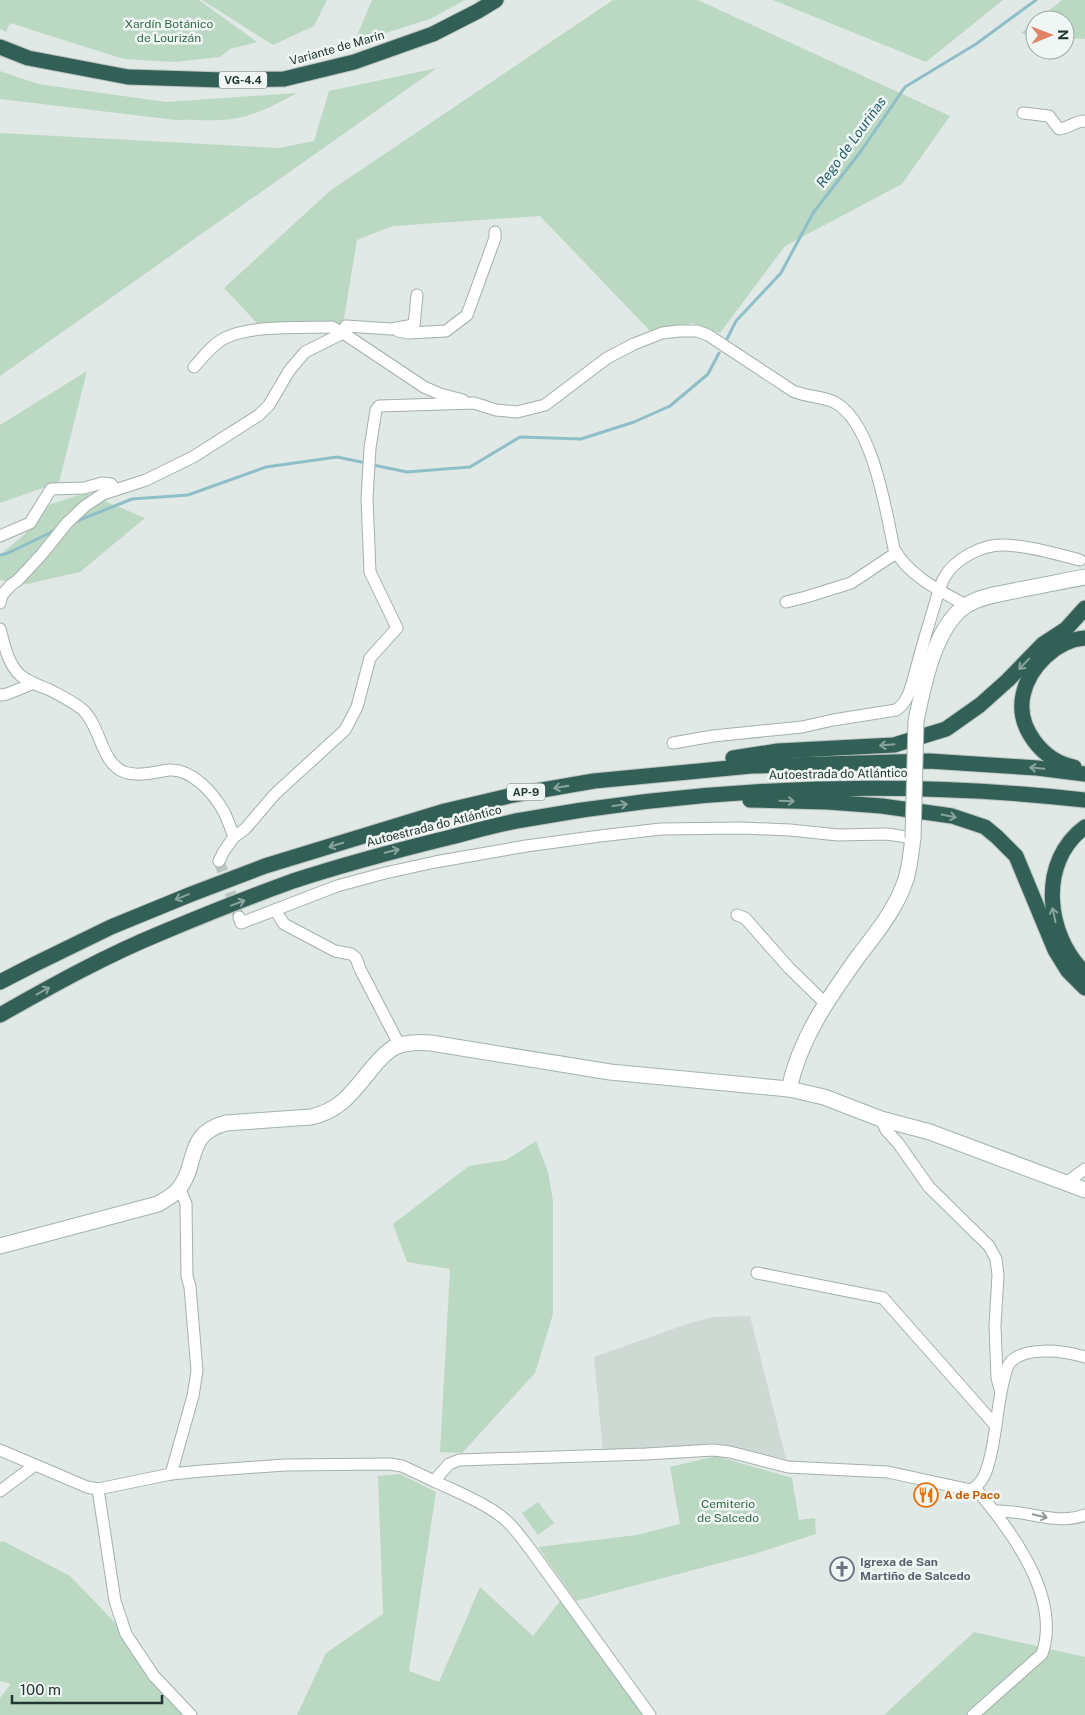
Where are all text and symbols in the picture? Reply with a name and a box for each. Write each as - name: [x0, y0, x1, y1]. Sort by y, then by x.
- north arrow: [1025, 10, 1075, 60]
- park label: Xardín Botánico de Lourizán: [125, 17, 213, 45]
- street label: Variante de Marín: [288, 28, 386, 68]
- text: N: [1055, 29, 1071, 40]
- road number: VG-4.4: [219, 72, 267, 88]
- water label: Rego de Louriñas: [813, 93, 889, 190]
- one-way arrow: [1017, 658, 1030, 670]
- one-way arrow: [879, 740, 895, 750]
- one-way arrow: [1029, 764, 1045, 773]
- street label: Autoestrada do Atlántico: [768, 766, 908, 782]
- one-way arrow: [553, 782, 569, 792]
- road number: AP-9: [507, 784, 545, 800]
- one-way arrow: [779, 796, 795, 806]
- one-way arrow: [612, 800, 628, 810]
- street label: Autoestrada do Atlántico: [365, 802, 503, 850]
- one-way arrow: [941, 811, 957, 821]
- one-way arrow: [328, 840, 344, 850]
- one-way arrow: [384, 846, 400, 855]
- one-way arrow: [175, 893, 190, 903]
- one-way arrow: [231, 897, 246, 906]
- one-way arrow: [1049, 908, 1058, 924]
- one-way arrow: [35, 986, 50, 996]
- restaurant icon: A de Paco: [913, 1482, 939, 1508]
- place label: A de Paco: [944, 1488, 1000, 1502]
- park label: Cemiterio de Salcedo: [697, 1497, 759, 1525]
- one-way arrow: [1031, 1512, 1047, 1521]
- place label: Igrexa de San Martiño de Salcedo: [860, 1555, 971, 1583]
- church icon: Igrexa de San Martiño de Salcedo: [829, 1556, 855, 1582]
- scale bar: [12, 1672, 162, 1704]
- text: 100 m: [20, 1681, 61, 1698]

